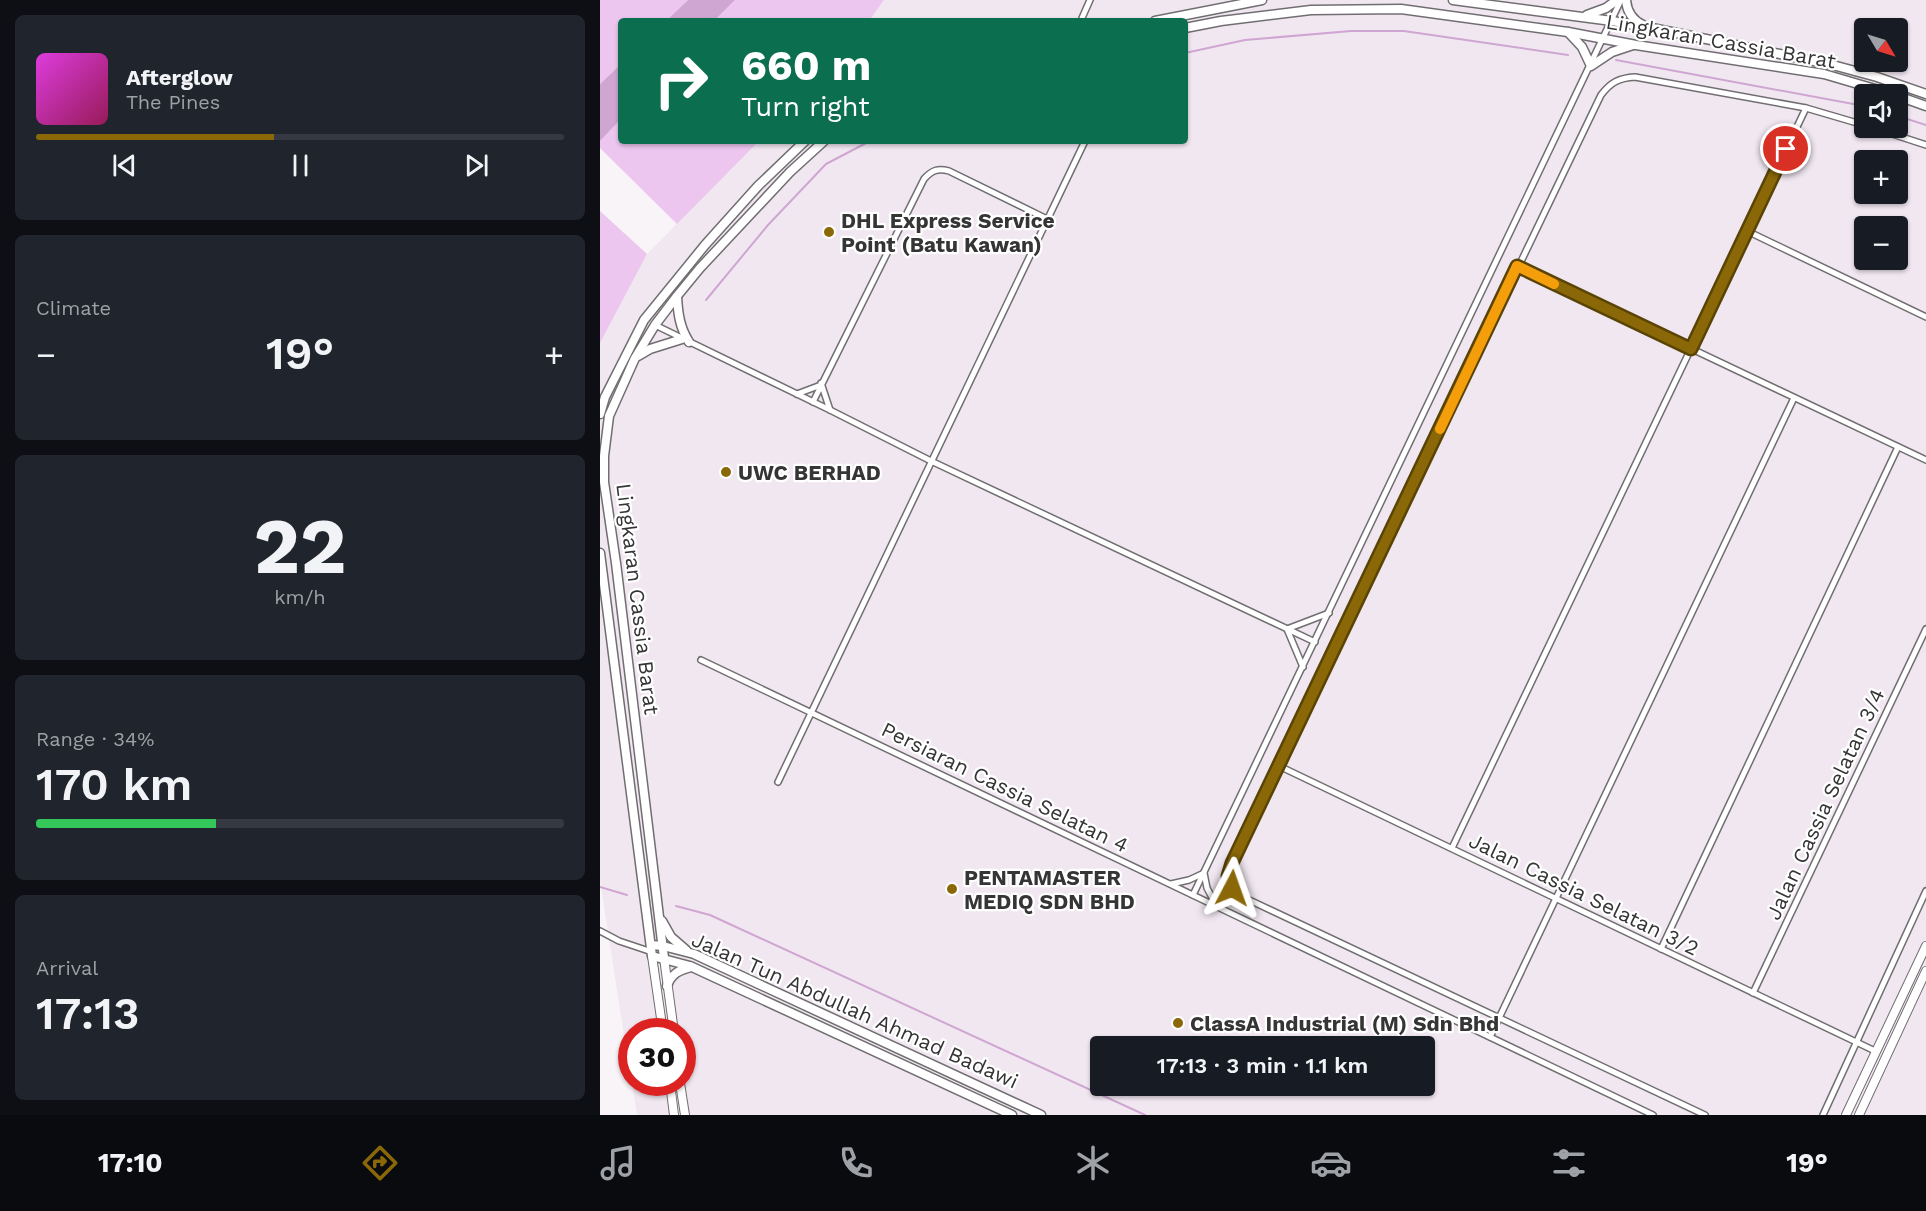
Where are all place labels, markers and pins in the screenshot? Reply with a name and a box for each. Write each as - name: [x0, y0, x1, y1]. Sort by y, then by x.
- pin: [1760, 123, 1811, 174]
- place label: DHL Express Service Point (Batu Kawan): [841, 208, 1055, 257]
- marker: DHL Express Service Point (Batu Kawan): [822, 225, 836, 239]
- place label: UWC BERHAD: [738, 460, 881, 485]
- marker: UWC BERHAD: [719, 465, 733, 479]
- place label: PENTAMASTER MEDIQ SDN BHD: [964, 865, 1135, 914]
- marker: PENTAMASTER MEDIQ SDN BHD: [945, 882, 959, 896]
- place label: ClassA Industrial (M) Sdn Bhd: [1190, 1011, 1499, 1036]
- marker: ClassA Industrial (M) Sdn Bhd: [1171, 1016, 1185, 1030]

